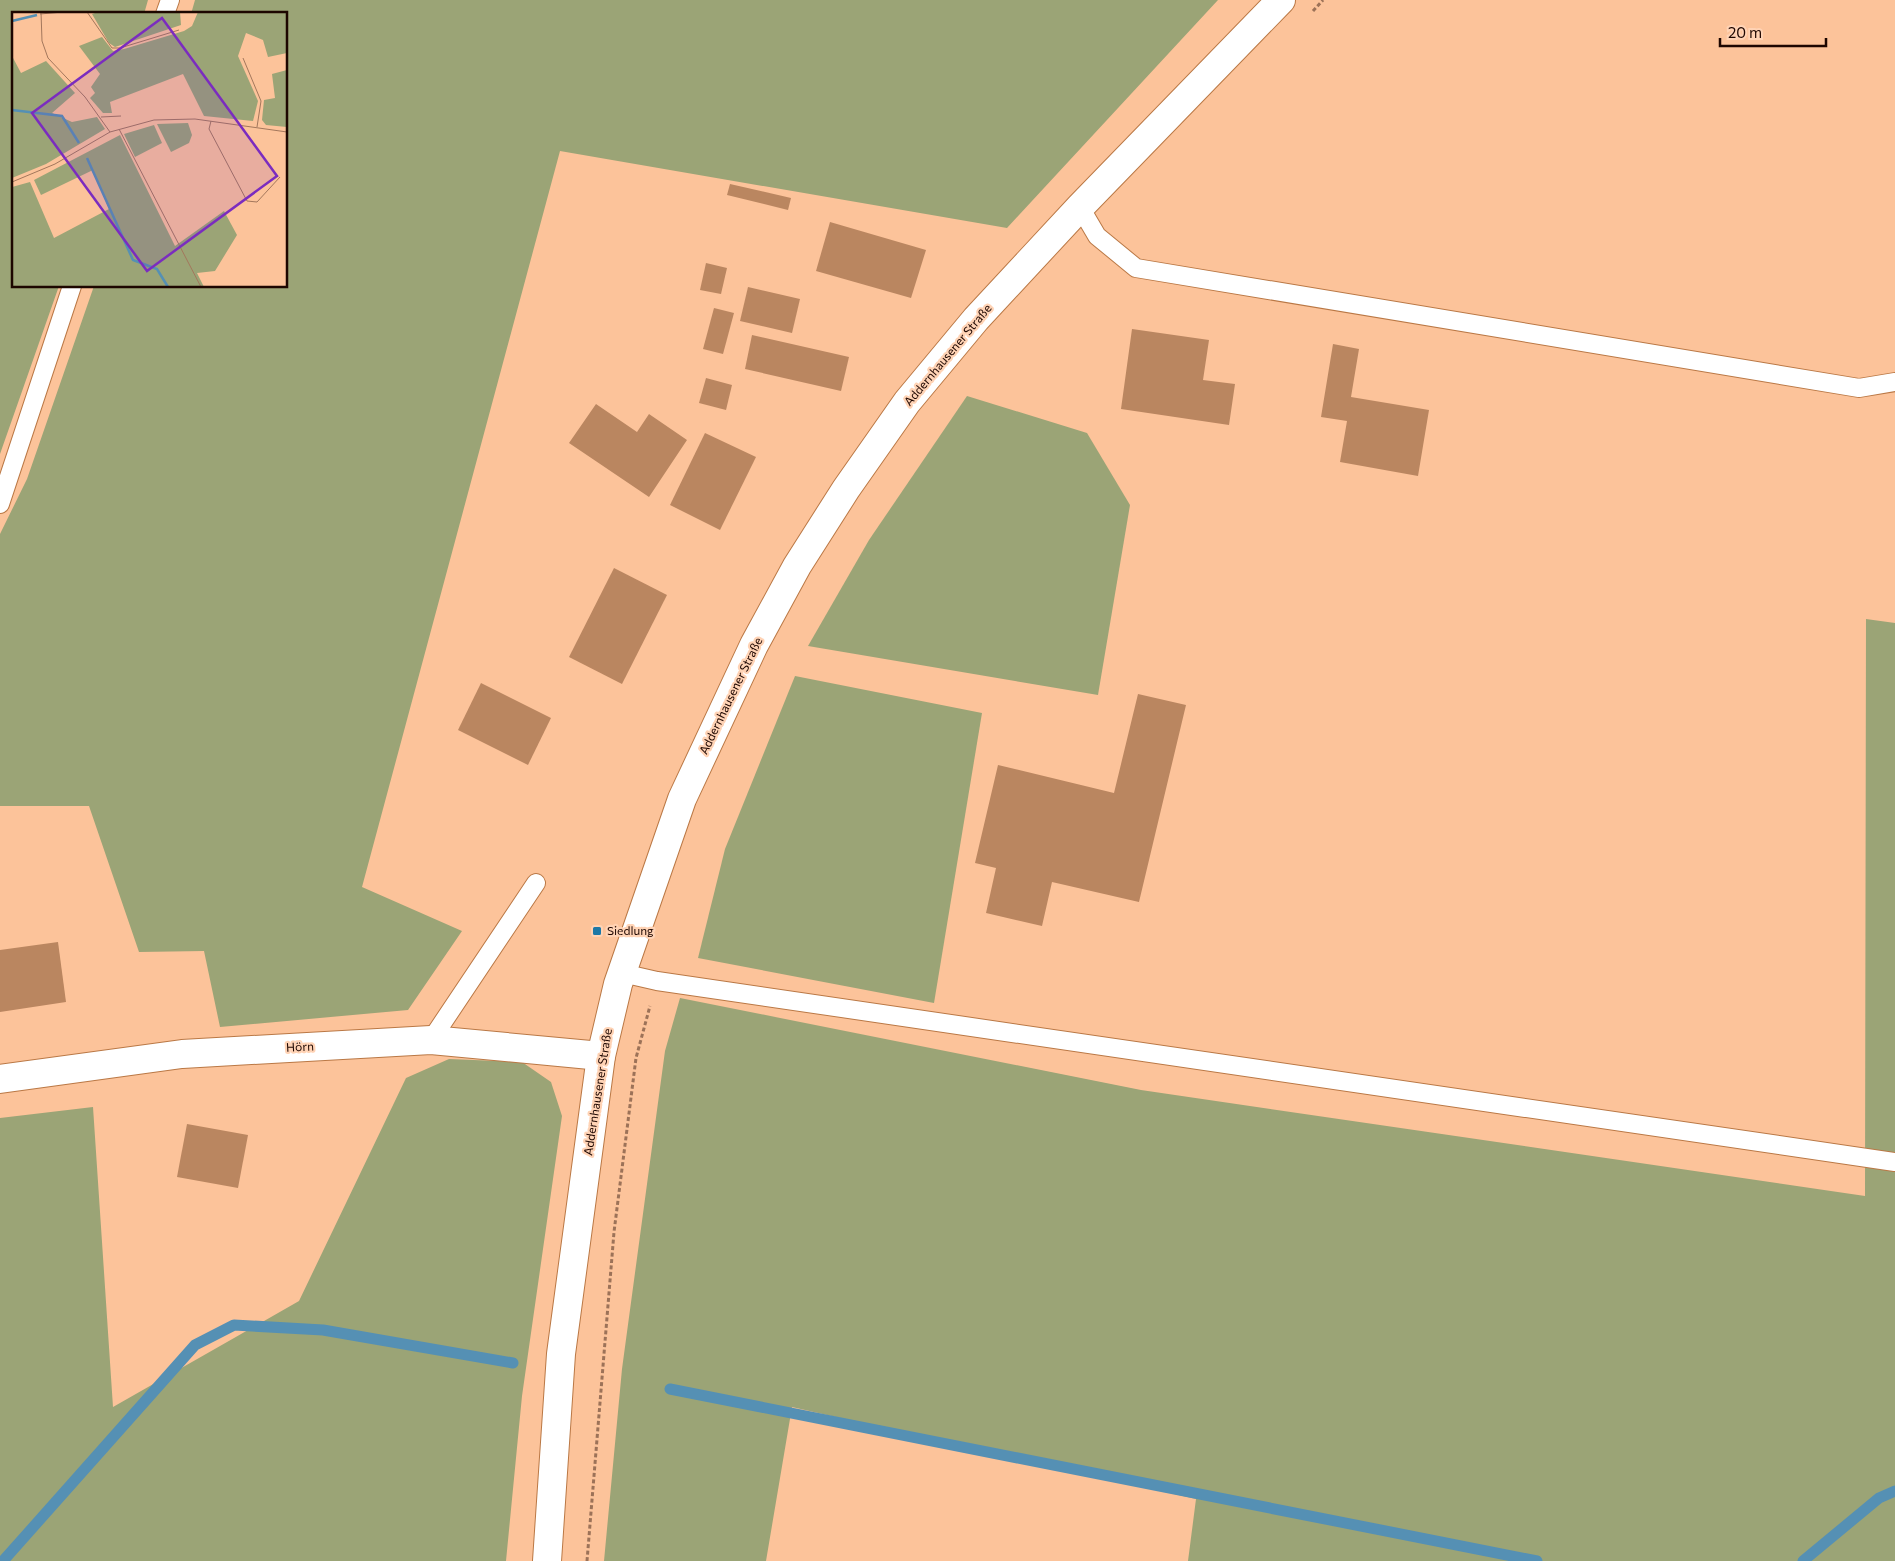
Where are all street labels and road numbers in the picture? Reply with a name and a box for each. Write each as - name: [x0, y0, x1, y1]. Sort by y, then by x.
- street label: Addernhausener Straße: [901, 301, 994, 408]
- street label: Addernhausener Straße: [696, 635, 764, 756]
- street label: Addernhausener Straße: [580, 1027, 614, 1156]
- street label: Hörn: [286, 1038, 314, 1054]

